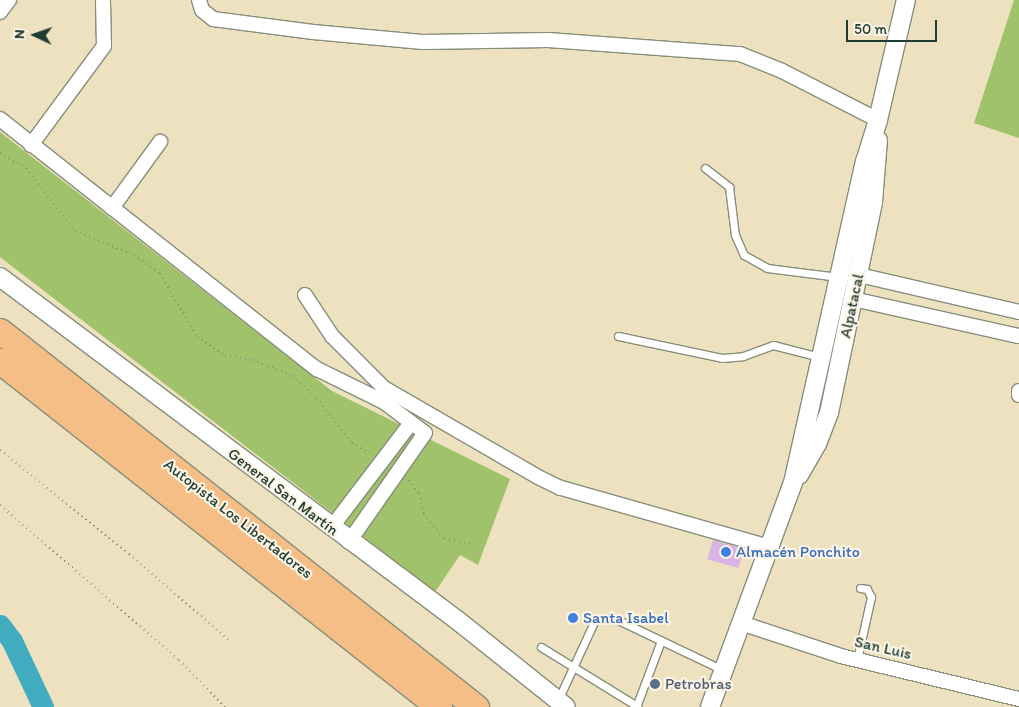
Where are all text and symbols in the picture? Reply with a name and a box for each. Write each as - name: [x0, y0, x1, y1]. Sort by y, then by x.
- north arrow: [10, 10, 60, 60]
- scale bar: [849, 10, 940, 42]
- text: 50 m: [854, 20, 887, 38]
- text: N: [11, 29, 28, 39]
- street label: Alpatacal: [836, 272, 868, 340]
- street label: General San Martín: [224, 444, 342, 540]
- street label: Autopista Los Libertadores: [160, 455, 316, 583]
- place label: Almacén Ponchito: [736, 542, 860, 562]
- marker: Almacén Ponchito: [720, 546, 732, 558]
- place label: Santa Isabel: [583, 608, 669, 628]
- marker: Santa Isabel: [567, 612, 579, 624]
- street label: San Luis: [853, 632, 913, 664]
- place label: Petrobras: [665, 674, 732, 694]
- marker: Petrobras: [649, 678, 661, 690]

